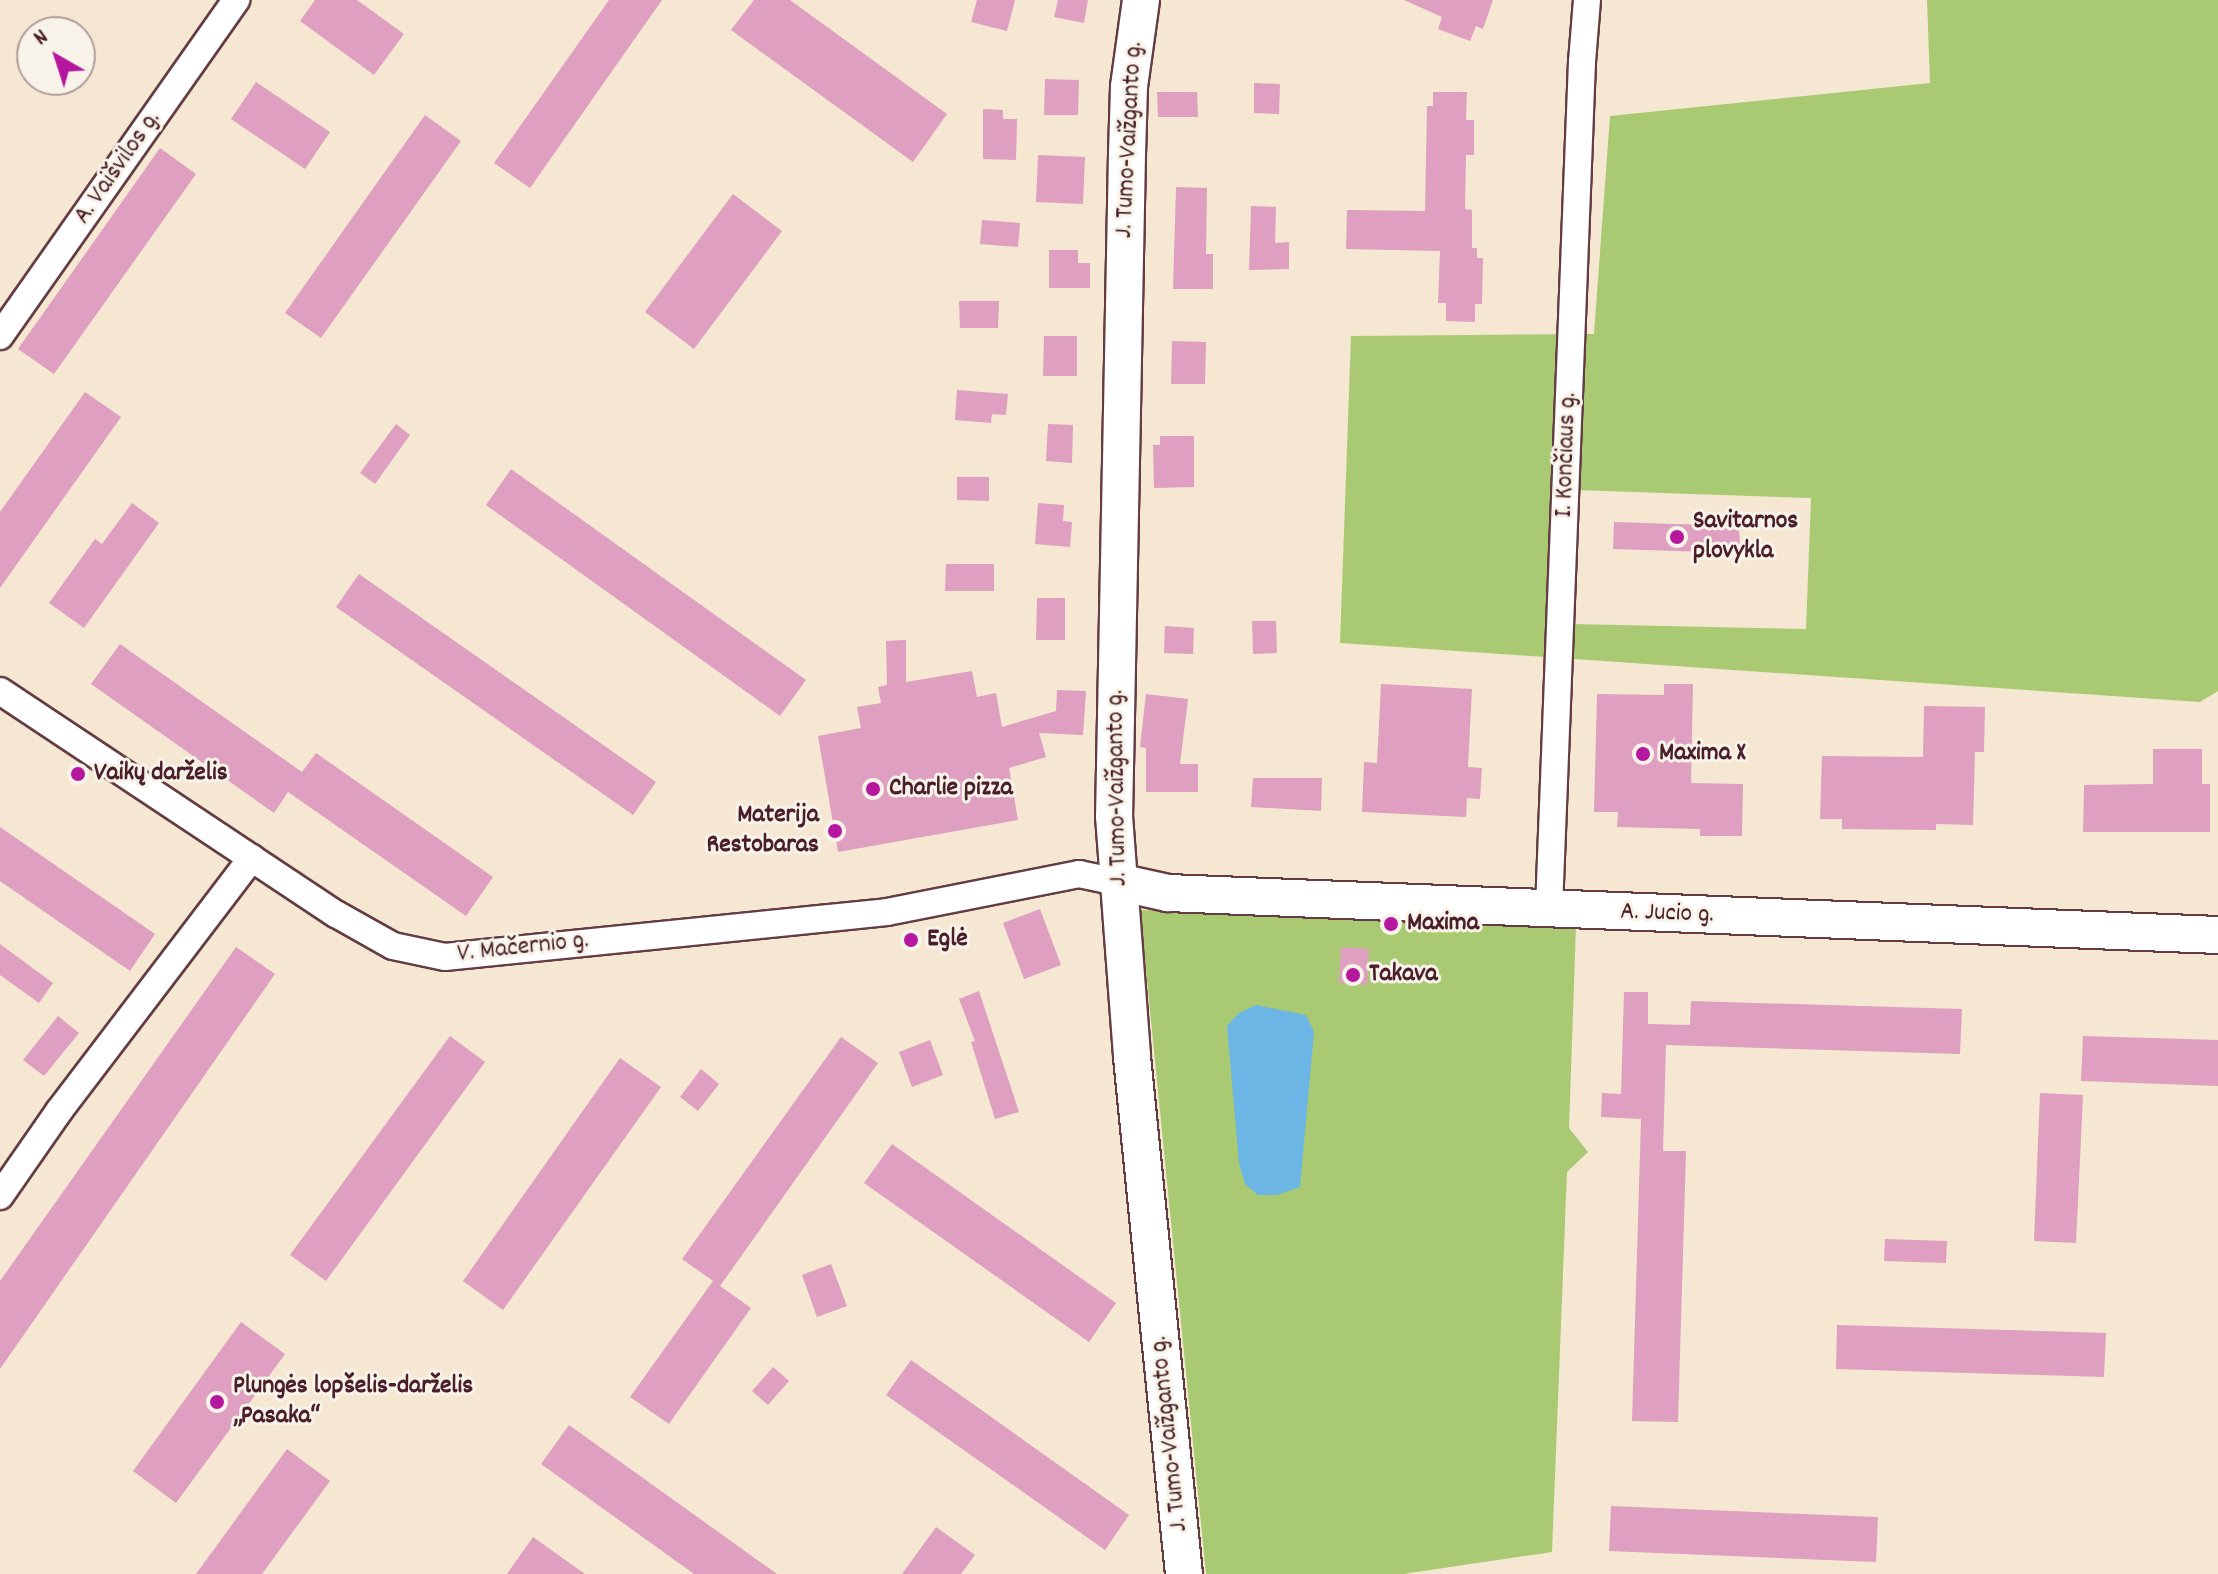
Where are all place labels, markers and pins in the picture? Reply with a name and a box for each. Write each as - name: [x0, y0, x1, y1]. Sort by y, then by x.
- place label: Savitarnos plovykla: [1693, 506, 1798, 568]
- marker: Savitarnos plovykla: [1668, 528, 1686, 546]
- place label: Maxima X: [1659, 738, 1746, 770]
- marker: Maxima X: [1634, 745, 1652, 763]
- place label: Vaikų darželis: [94, 758, 228, 790]
- marker: Vaikų darželis: [69, 765, 87, 783]
- place label: Charlie pizza: [889, 773, 1013, 805]
- marker: Charlie pizza: [864, 780, 882, 798]
- place label: Materija Restobaras: [707, 800, 819, 862]
- marker: Materija Restobaras: [826, 822, 844, 840]
- place label: Maxima: [1407, 908, 1479, 940]
- marker: Maxima: [1382, 915, 1400, 933]
- place label: Eglė: [927, 924, 968, 956]
- marker: Eglė: [902, 931, 920, 949]
- place label: Takava: [1369, 959, 1437, 991]
- marker: Takava: [1344, 966, 1362, 984]
- place label: Plungės lopšelis-darželis „Pasaka“: [233, 1371, 473, 1432]
- marker: Plungės lopšelis-darželis „Pasaka“: [208, 1393, 226, 1411]

